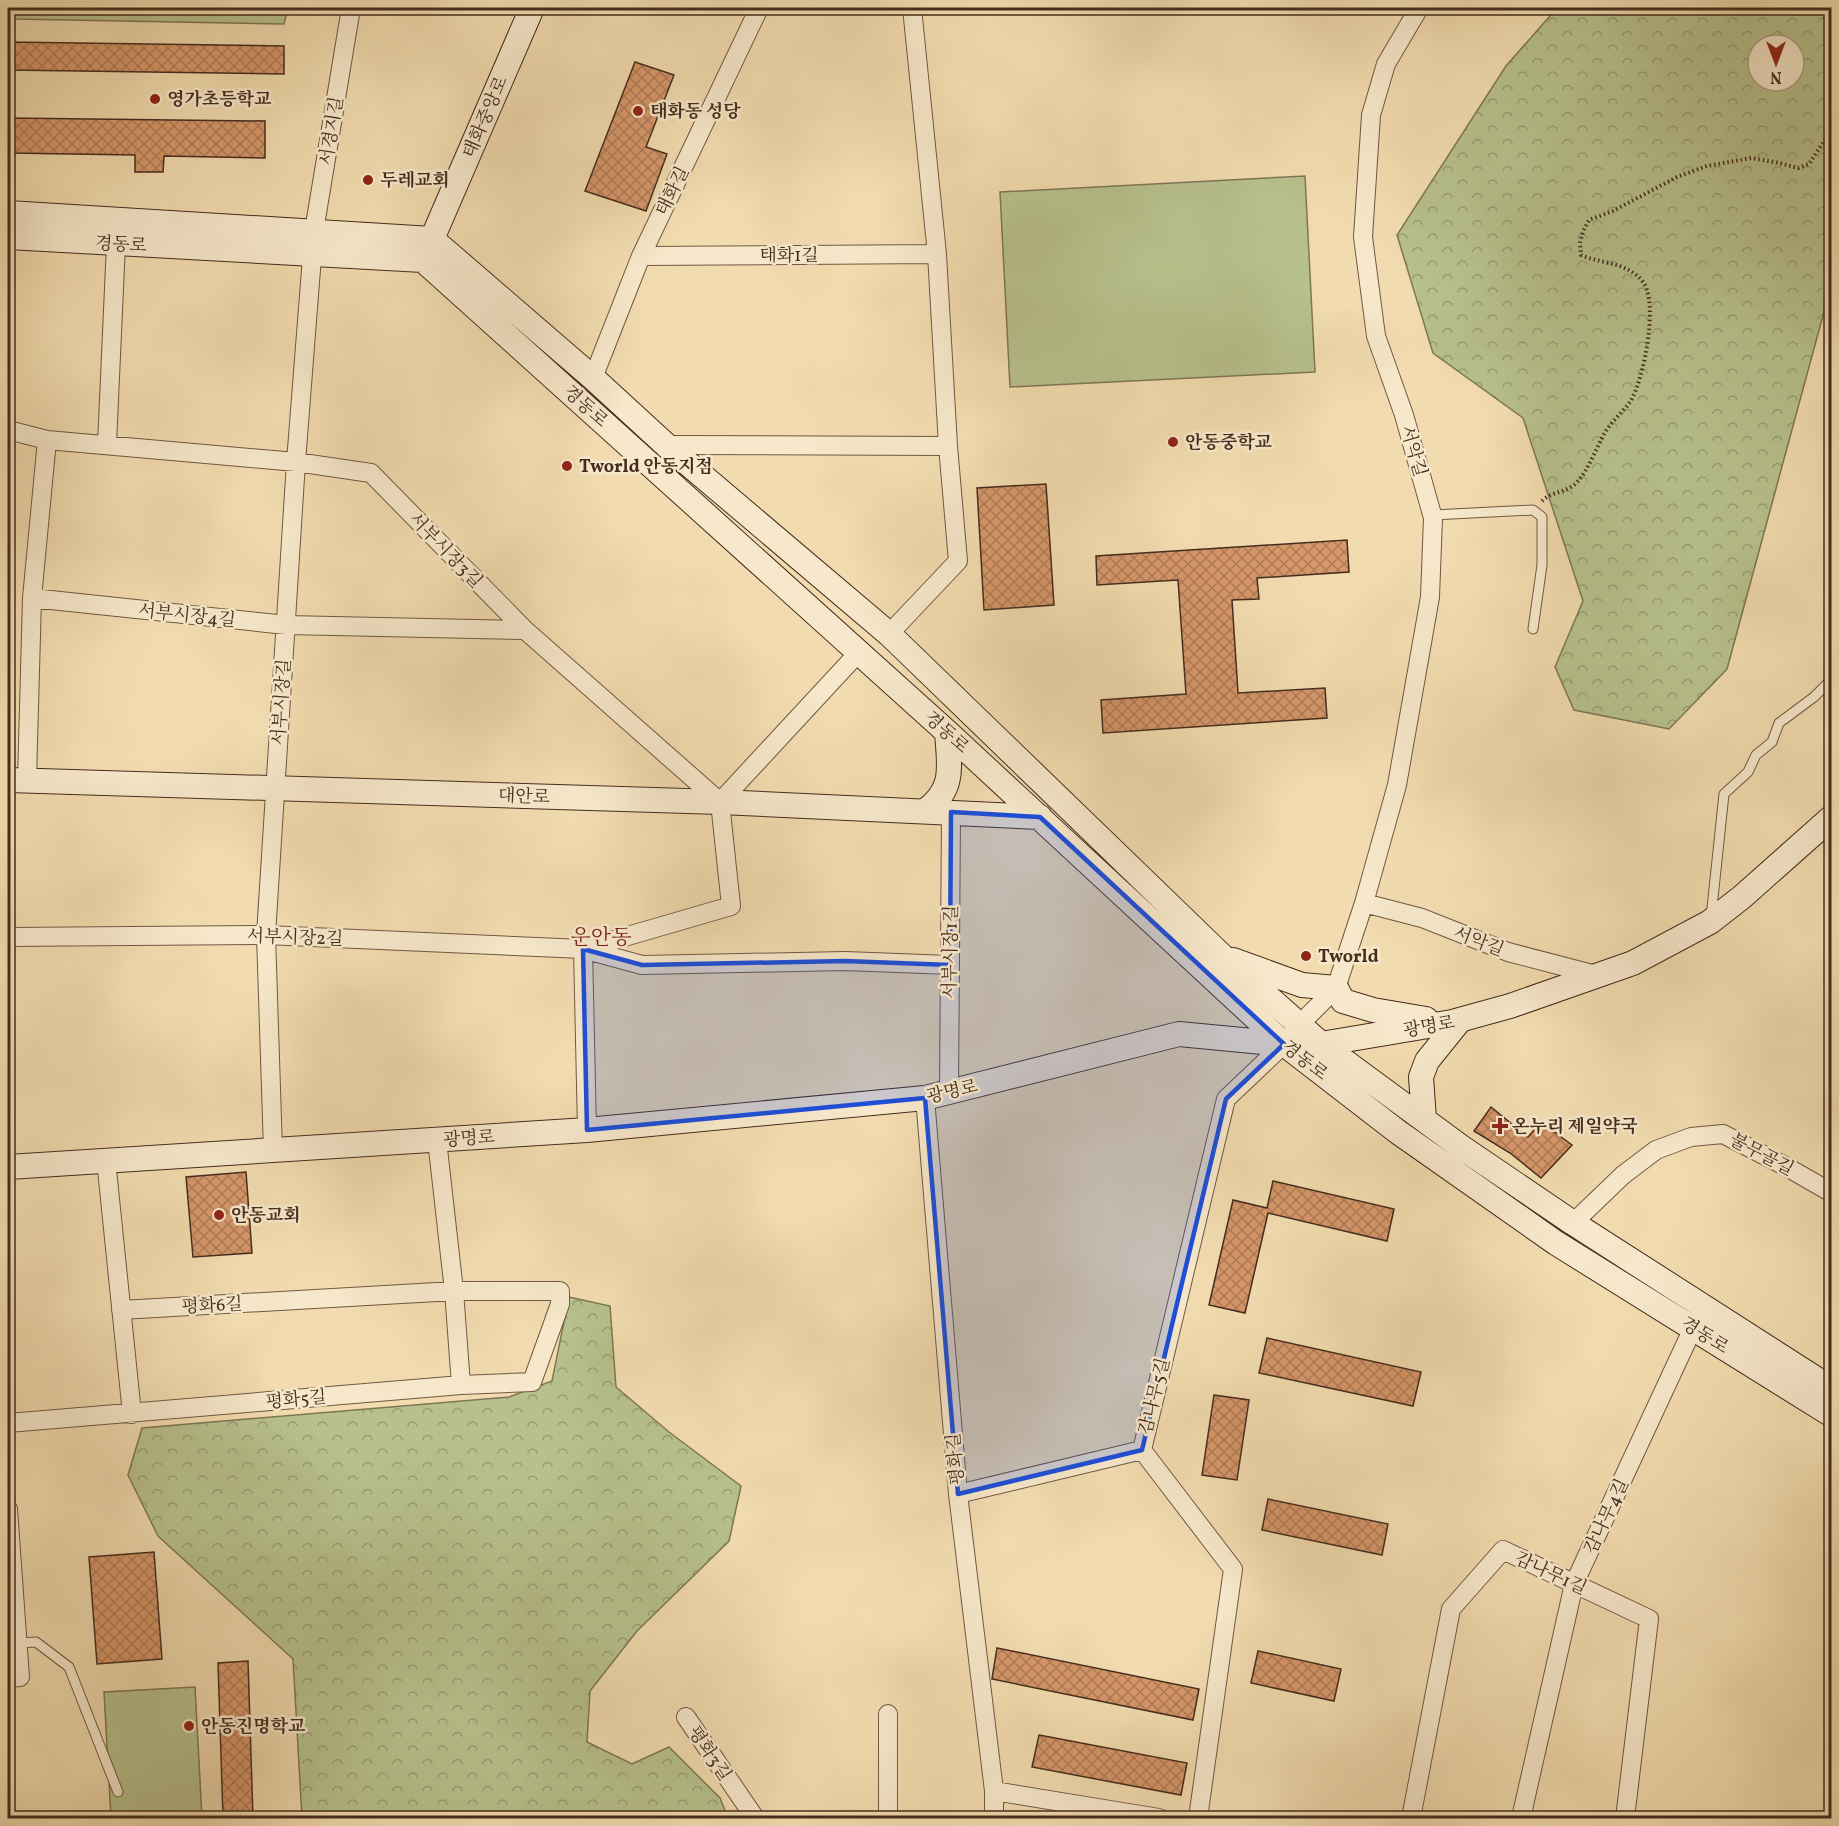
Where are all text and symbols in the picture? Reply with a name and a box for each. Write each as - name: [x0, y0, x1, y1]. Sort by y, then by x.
- north arrow: [1746, 33, 1806, 93]
- text: N: [1770, 65, 1782, 87]
- street label: 태화중앙로: [458, 73, 515, 162]
- place label: 영가초등학교: [167, 88, 272, 113]
- marker: 영가초등학교: [148, 92, 162, 106]
- street label: 서경지길: [315, 95, 350, 168]
- place label: 태화동 성당: [650, 100, 741, 125]
- marker: 태화동 성당: [631, 104, 645, 118]
- street label: 태화길: [651, 163, 696, 221]
- place label: 두레교회: [380, 169, 450, 194]
- marker: 두레교회: [361, 173, 375, 187]
- street label: 경동로: [94, 232, 148, 259]
- street label: 태화1길: [759, 244, 819, 269]
- street label: 경동로: [557, 380, 613, 434]
- street label: 서악길: [1393, 423, 1432, 480]
- place label: 안동중학교: [1185, 431, 1273, 456]
- marker: 안동중학교: [1166, 435, 1180, 449]
- place label: Tworld 안동지점: [579, 455, 713, 480]
- marker: Tworld 안동지점: [560, 459, 574, 473]
- street label: 서부시장3길: [403, 508, 487, 594]
- street label: 서부시장4길: [137, 599, 237, 634]
- street label: 서부시장길: [267, 658, 298, 746]
- street label: 경동로: [918, 706, 974, 760]
- street label: 대안로: [497, 784, 550, 811]
- street label: 서부시장1길: [938, 905, 965, 999]
- street label: 서악길: [1450, 921, 1507, 963]
- street label: 서부시장2길: [246, 924, 344, 953]
- district label: 운안동: [571, 924, 631, 953]
- place label: Tworld: [1318, 945, 1379, 970]
- marker: Tworld: [1299, 949, 1313, 963]
- street label: 광명로: [1401, 1011, 1457, 1044]
- street label: 경동로: [1276, 1035, 1332, 1087]
- street label: 광명로: [924, 1074, 981, 1111]
- place label: 온누리 제일약국: [1512, 1115, 1638, 1140]
- marker: 온누리 제일약국: [1493, 1119, 1507, 1133]
- street label: 광명로: [442, 1125, 496, 1154]
- street label: 불무골길: [1725, 1128, 1798, 1183]
- place label: 안동교회: [231, 1204, 301, 1229]
- marker: 안동교회: [212, 1208, 226, 1222]
- street label: 평화6길: [181, 1292, 243, 1321]
- street label: 경동로: [1675, 1312, 1733, 1361]
- street label: 감나무5길: [1134, 1355, 1177, 1437]
- street label: 평화5길: [265, 1385, 328, 1416]
- street label: 평화길: [942, 1432, 971, 1486]
- street label: 감나무4길: [1579, 1475, 1636, 1558]
- street label: 감나무1길: [1510, 1547, 1590, 1602]
- place label: 안동진명학교: [201, 1715, 306, 1740]
- marker: 안동진명학교: [182, 1719, 196, 1733]
- street label: 평화3길: [681, 1721, 736, 1786]

